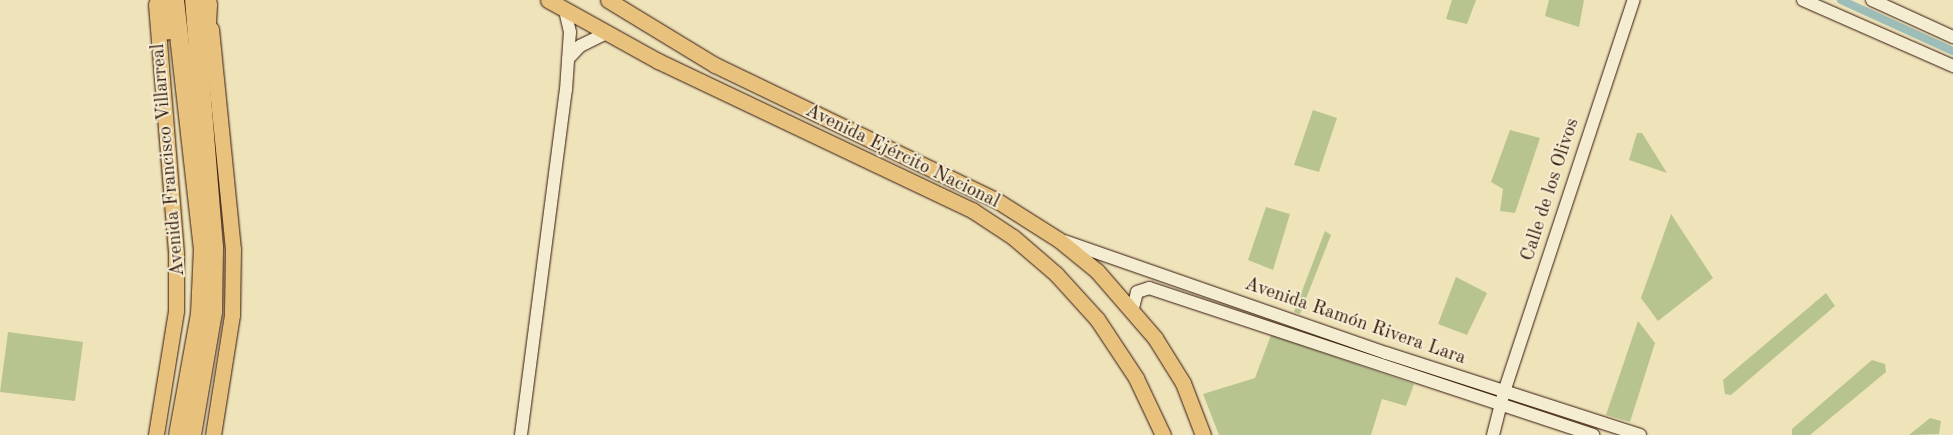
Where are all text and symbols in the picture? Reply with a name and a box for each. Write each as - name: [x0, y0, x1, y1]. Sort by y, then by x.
- street label: Avenida Francisco Villarreal: [147, 43, 191, 277]
- street label: Avenida Ejército Nacional: [801, 100, 1003, 214]
- street label: Calle de los Olivos: [1517, 116, 1585, 264]
- street label: Avenida Ramón Rivera Lara: [1241, 273, 1469, 371]

